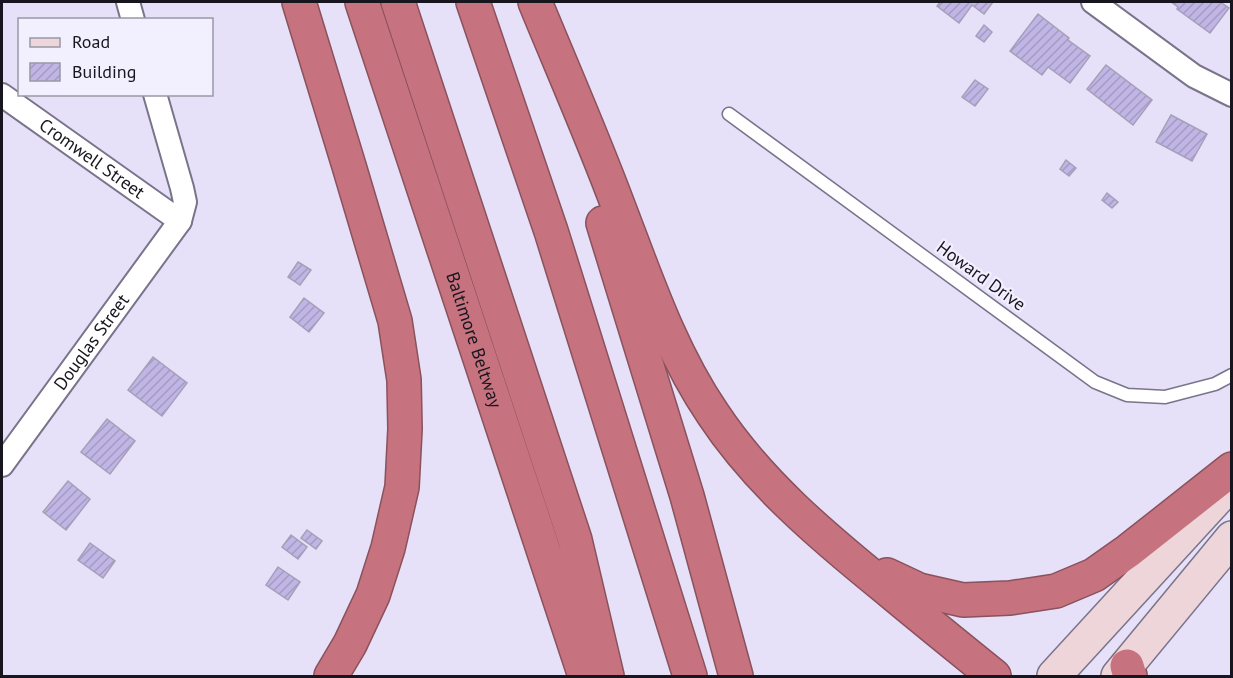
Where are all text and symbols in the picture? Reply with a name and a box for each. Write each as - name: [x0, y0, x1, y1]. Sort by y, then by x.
- legend: [18, 18, 213, 96]
- text: Road: [72, 30, 110, 53]
- text: Building: [72, 60, 136, 83]
- street label: Cromwell Street: [35, 113, 149, 203]
- street label: Howard Drive: [932, 236, 1030, 316]
- street label: Baltimore Beltway: [441, 269, 508, 411]
- street label: Douglas Street: [48, 289, 134, 395]

